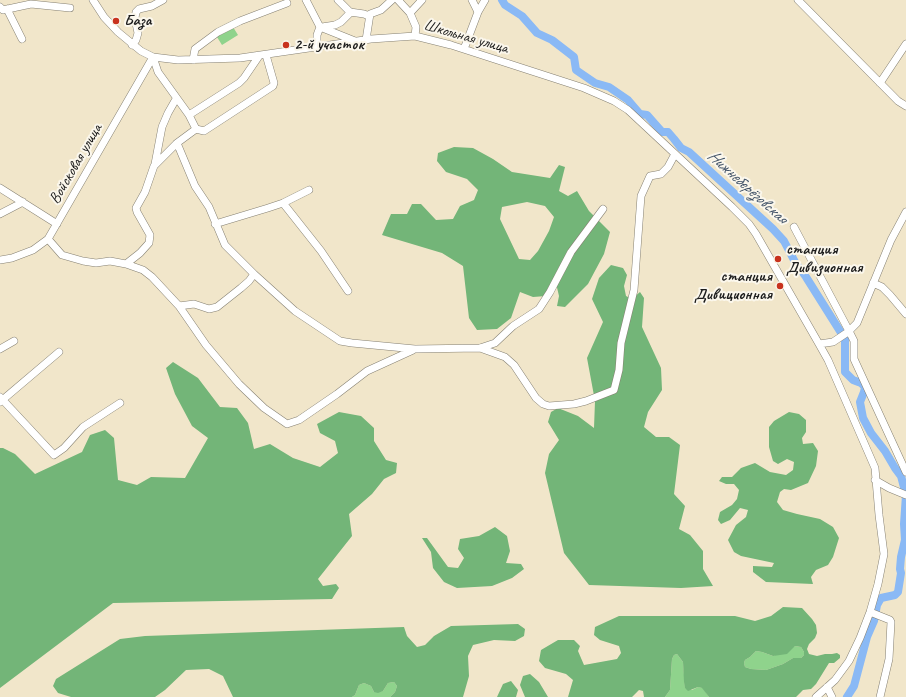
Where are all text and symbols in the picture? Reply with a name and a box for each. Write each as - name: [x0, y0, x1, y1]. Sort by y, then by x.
- place label: База: [124, 11, 152, 31]
- marker: База: [111, 16, 121, 26]
- street label: Школьная улица: [422, 16, 510, 58]
- place label: 2-й участок: [294, 35, 364, 55]
- marker: 2-й участок: [281, 40, 291, 50]
- street label: Войсковая улица: [45, 121, 107, 207]
- water label: Нижнеберёзовская: [703, 146, 791, 228]
- place label: станция Дивизионная: [786, 240, 862, 278]
- marker: станция Дивизионная: [773, 254, 783, 264]
- place label: станция Дивиционная: [694, 267, 772, 305]
- marker: станция Дивиционная: [775, 281, 785, 291]

